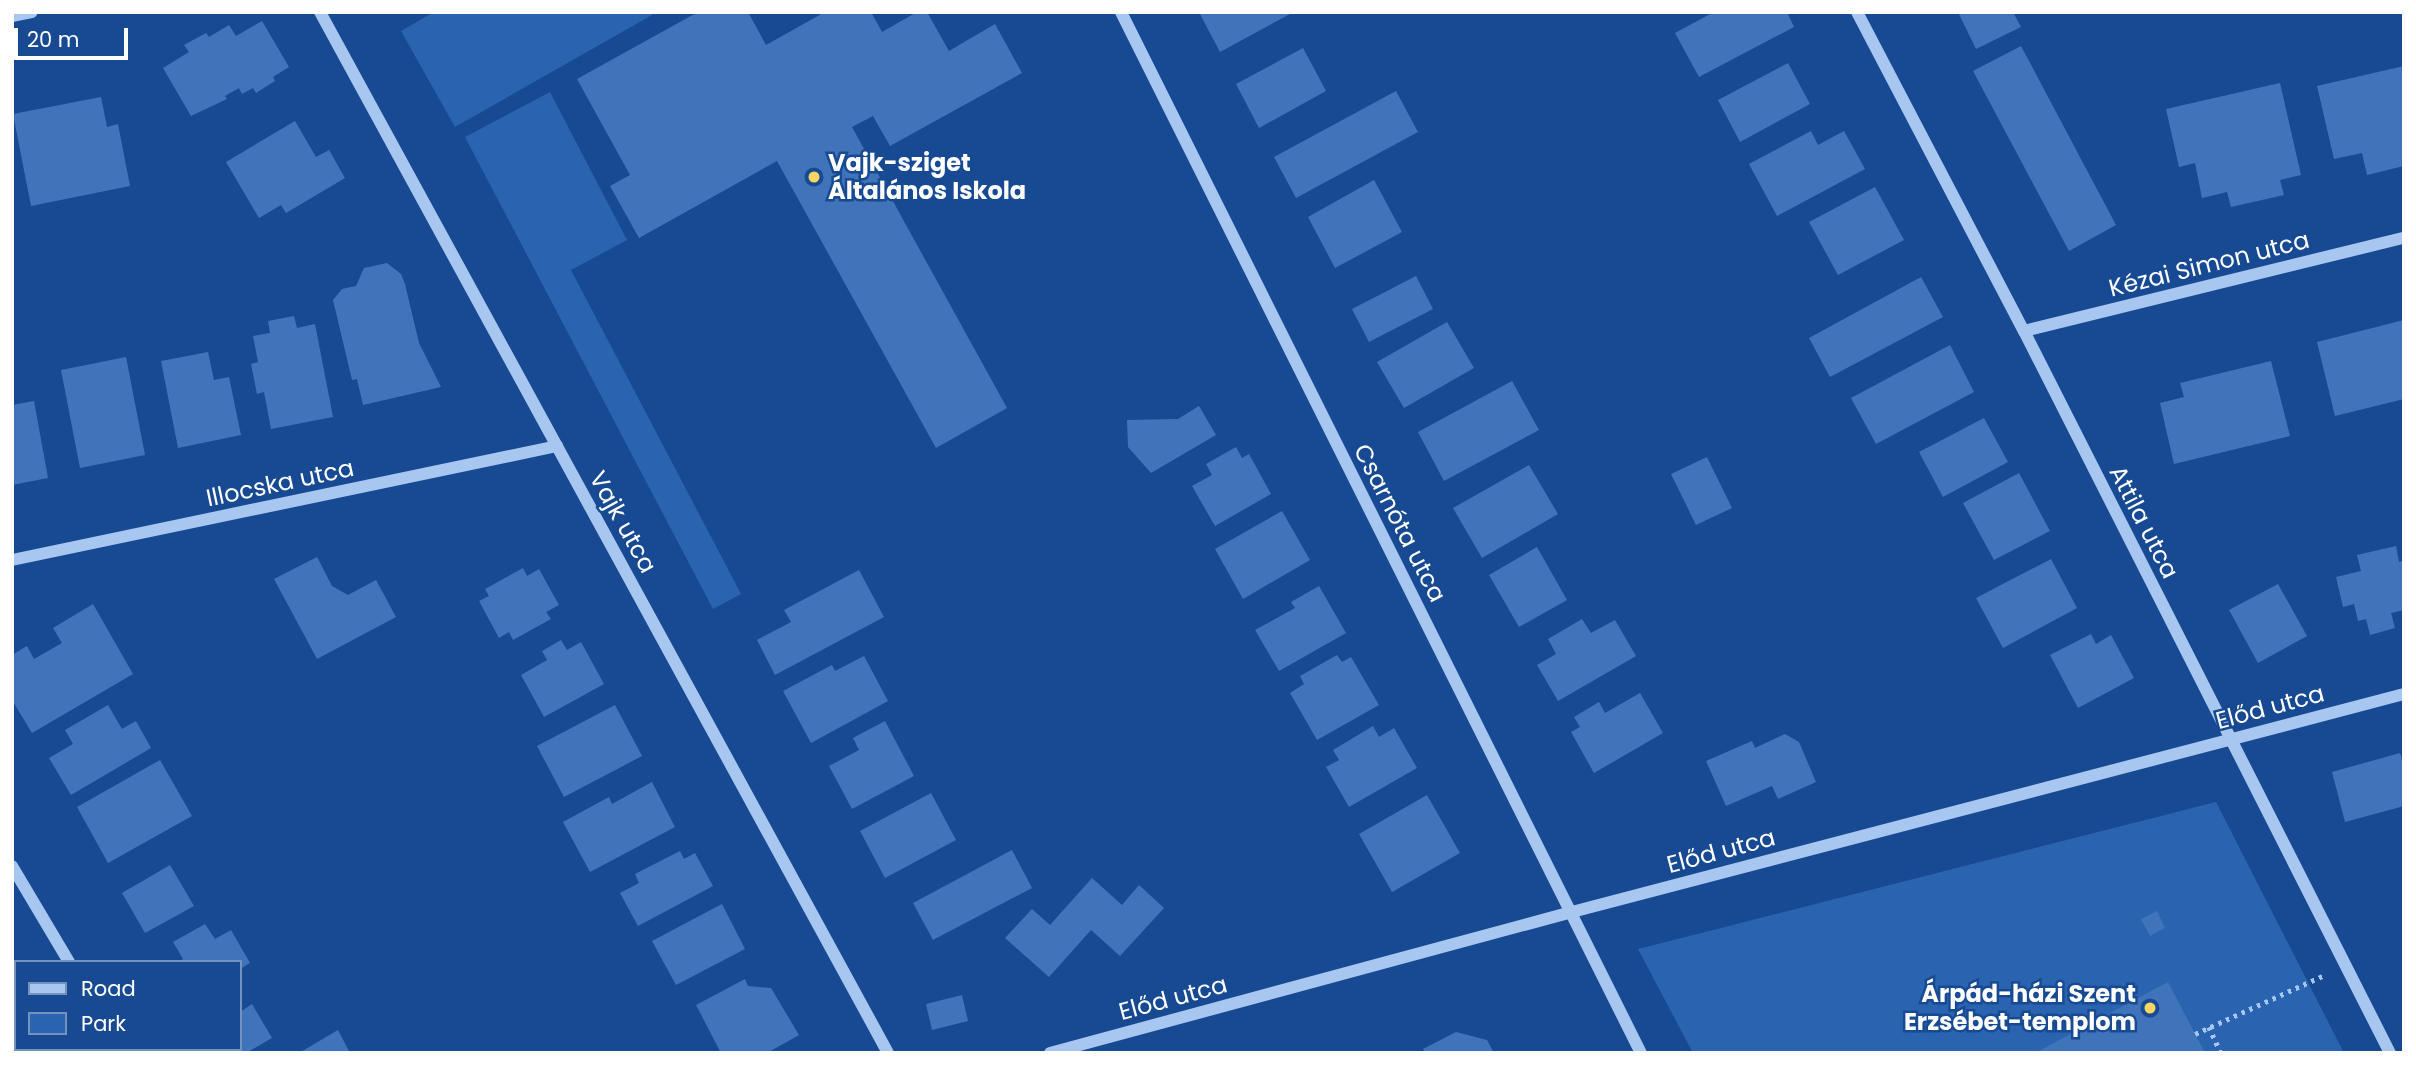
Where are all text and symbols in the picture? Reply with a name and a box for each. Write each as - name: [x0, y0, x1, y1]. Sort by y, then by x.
- scale bar: [18, 14, 131, 58]
- text: 20 m: [27, 25, 80, 54]
- place label: Vajk-sziget Általános Iskola: [828, 149, 1026, 205]
- marker: Vajk-sziget Általános Iskola: [806, 169, 822, 185]
- street label: Kézai Simon utca: [2106, 225, 2312, 303]
- street label: Csarnóta utca: [1348, 439, 1452, 607]
- street label: Illocska utca: [204, 453, 356, 513]
- street label: Attila utca: [2103, 461, 2185, 583]
- street label: Vajk utca: [583, 466, 663, 578]
- street label: Előd utca: [2213, 679, 2327, 735]
- street label: Előd utca: [1664, 823, 1778, 879]
- legend: [14, 960, 242, 1051]
- street label: Előd utca: [1116, 970, 1230, 1026]
- text: Road: [81, 974, 136, 1003]
- place label: Árpád-házi Szent Erzsébet-templom: [1904, 980, 2136, 1036]
- marker: Árpád-házi Szent Erzsébet-templom: [2142, 1000, 2158, 1016]
- text: Park: [81, 1009, 126, 1038]

